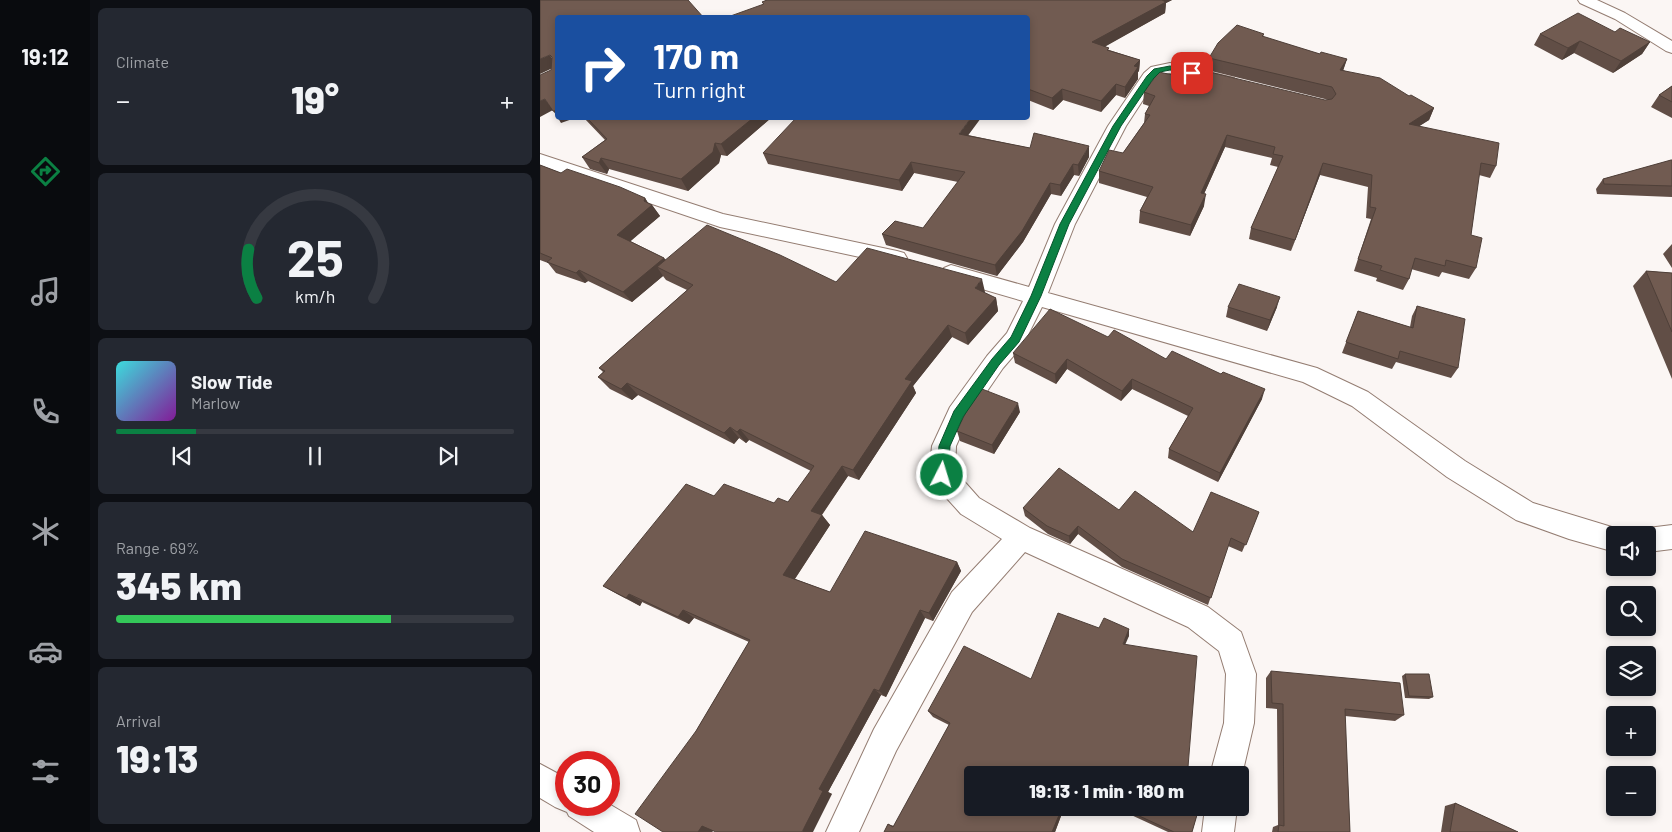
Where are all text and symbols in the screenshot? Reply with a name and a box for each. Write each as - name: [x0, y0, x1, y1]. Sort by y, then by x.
- text: 170 m: [653, 34, 739, 76]
- icon: right: [570, 35, 635, 100]
- text: 19:12: [21, 43, 69, 69]
- text: Climate: [116, 52, 169, 71]
- pin: [1171, 52, 1213, 94]
- icon: arrive: [1178, 59, 1206, 87]
- text: 19°: [291, 76, 339, 122]
- text: Turn right: [653, 76, 746, 102]
- text: −: [116, 83, 130, 117]
- text: +: [500, 83, 514, 117]
- icon: directions: [28, 154, 63, 189]
- text: 25: [286, 225, 344, 287]
- icon: music: [28, 274, 63, 309]
- text: km/h: [295, 285, 335, 307]
- text: Slow Tide: [191, 370, 273, 393]
- text: Marlow: [191, 393, 240, 412]
- icon: phone: [28, 394, 63, 429]
- icon: previous: [168, 442, 196, 470]
- icon: pause: [301, 442, 329, 470]
- icon: next: [434, 442, 462, 470]
- position arrow: [915, 448, 967, 500]
- icon: climate: [28, 514, 63, 549]
- map controls: [1606, 526, 1656, 816]
- button: sound: [1606, 526, 1656, 576]
- text: Range · 69%: [116, 538, 200, 557]
- text: 345 km: [116, 562, 242, 608]
- button: search: [1606, 586, 1656, 636]
- icon: car: [28, 634, 63, 669]
- button: layers: [1606, 646, 1656, 696]
- button: +: [1606, 706, 1656, 756]
- text: Arrival: [116, 711, 161, 730]
- text: 19:13: [116, 735, 198, 781]
- speed limit sign: 30: [555, 751, 620, 816]
- icon: filters: [28, 754, 63, 789]
- button: −: [1606, 766, 1656, 816]
- text: 19:13 · 1 min · 180 m: [1029, 779, 1184, 802]

